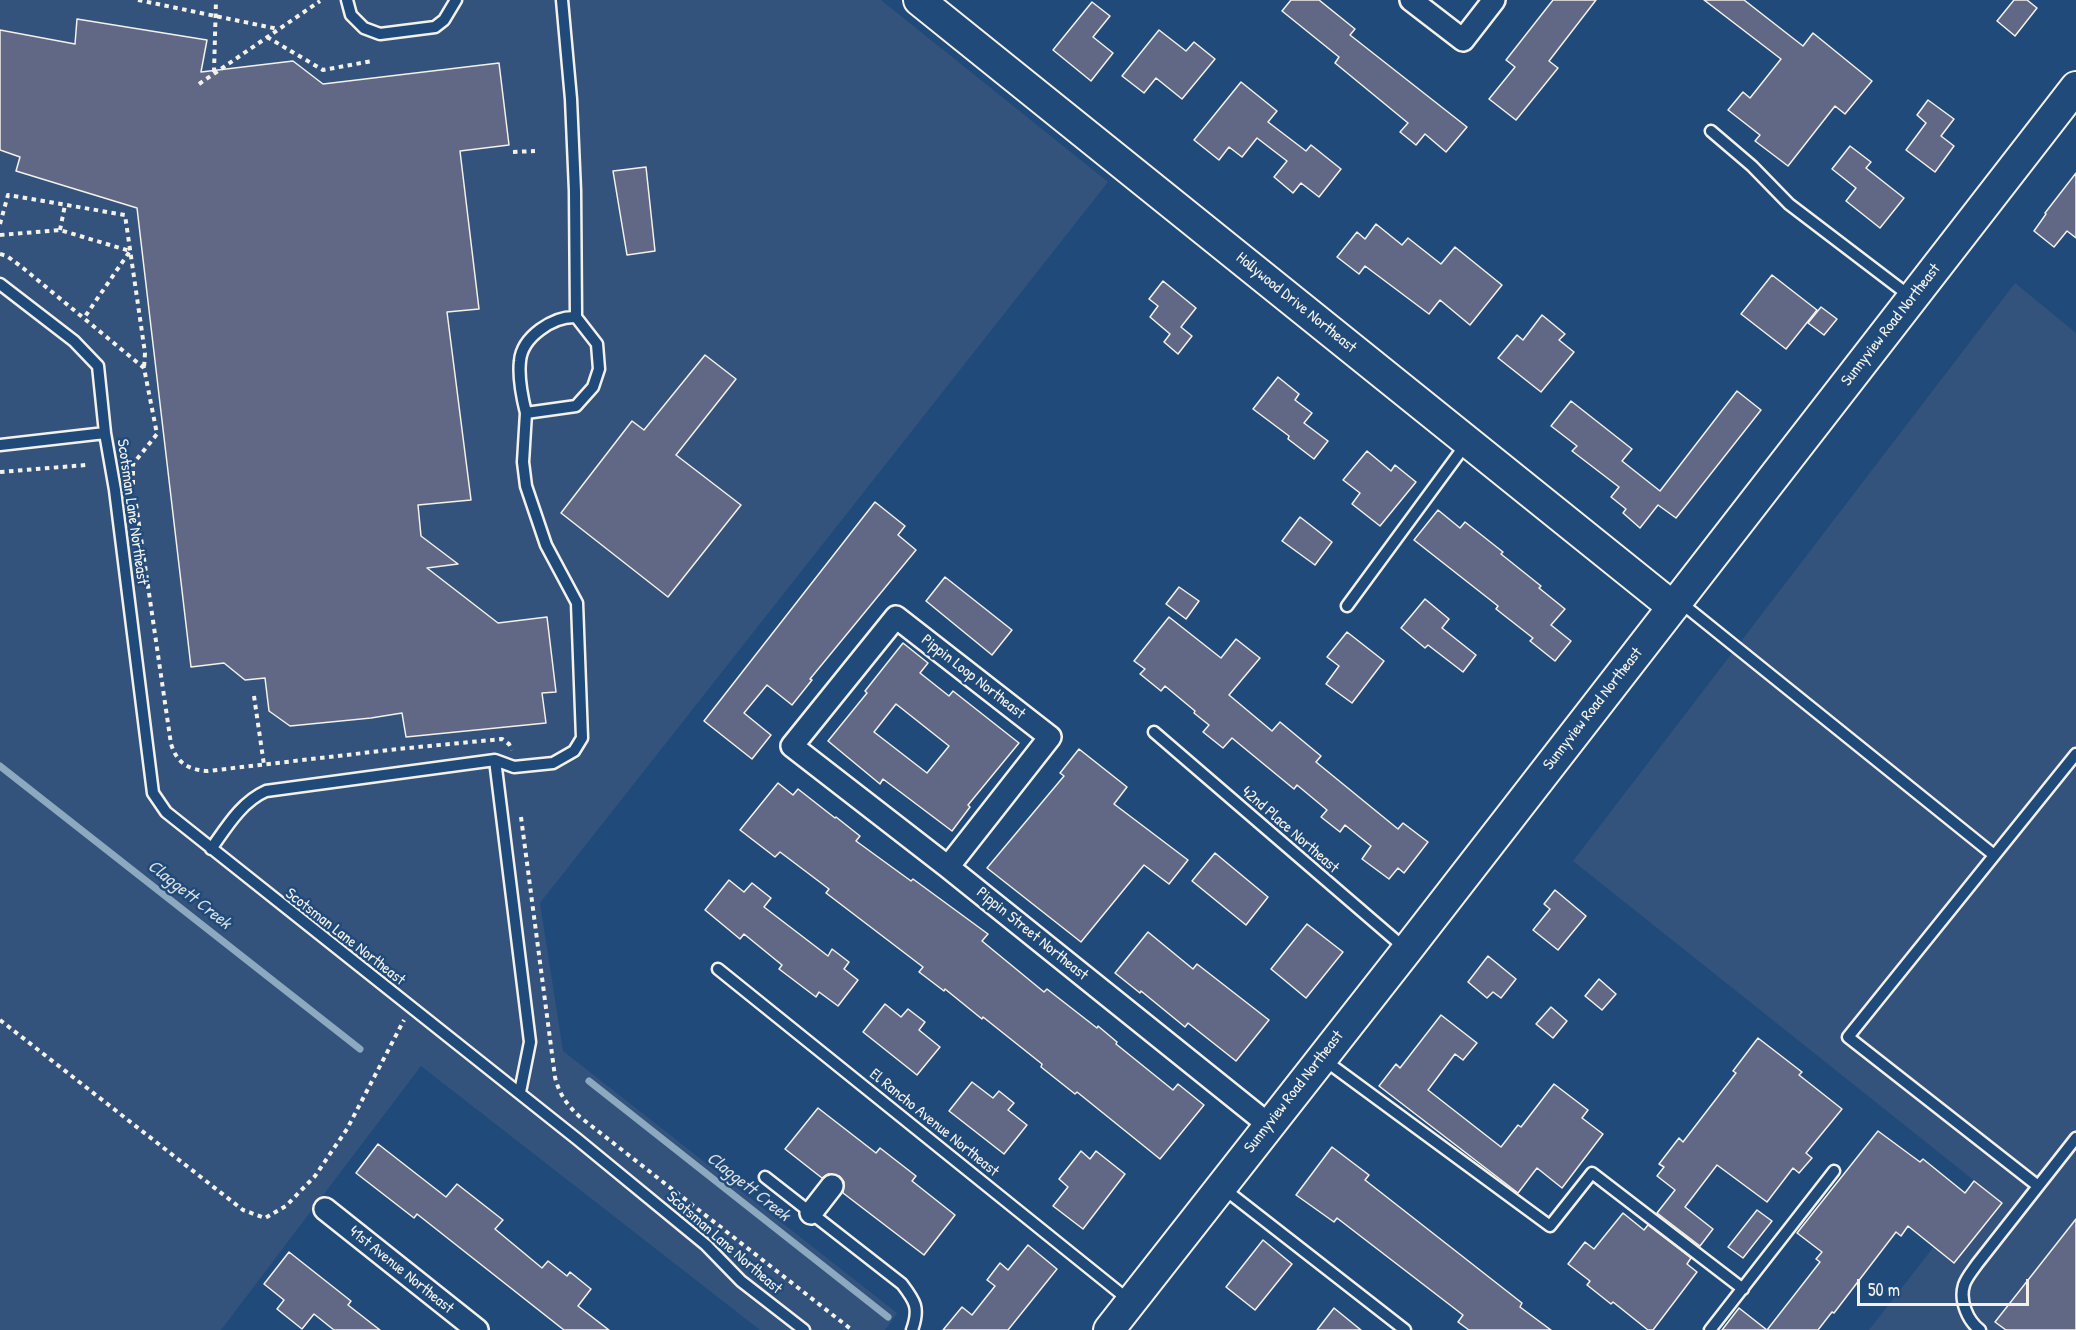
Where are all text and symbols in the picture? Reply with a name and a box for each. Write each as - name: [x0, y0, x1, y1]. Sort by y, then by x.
- street label: Hollywood Drive Northeast: [1232, 249, 1360, 357]
- street label: Sunnyview Road Northeast: [1837, 260, 1945, 390]
- street label: Scotsman Lane Northeast: [112, 438, 152, 586]
- street label: Pippin Loop Northeast: [917, 630, 1029, 724]
- street label: Sunnyview Road Northeast: [1539, 644, 1647, 774]
- street label: 42nd Place Northeast: [1237, 782, 1343, 878]
- water label: Claggett Creek: [143, 856, 235, 934]
- street label: Pippin Street Northeast: [972, 883, 1092, 985]
- street label: Scotsman Lane Northeast: [281, 884, 409, 990]
- street label: Sunnyview Road Northeast: [1240, 1027, 1348, 1157]
- street label: El Rancho Avenue Northeast: [866, 1065, 1002, 1181]
- water label: Claggett Creek: [702, 1148, 794, 1226]
- street label: Scotsman Lane Northeast: [662, 1188, 786, 1298]
- street label: 41st Avenue Northeast: [345, 1222, 457, 1318]
- scale bar: [1860, 1267, 2032, 1305]
- text: 50 m: [1868, 1277, 1900, 1302]

